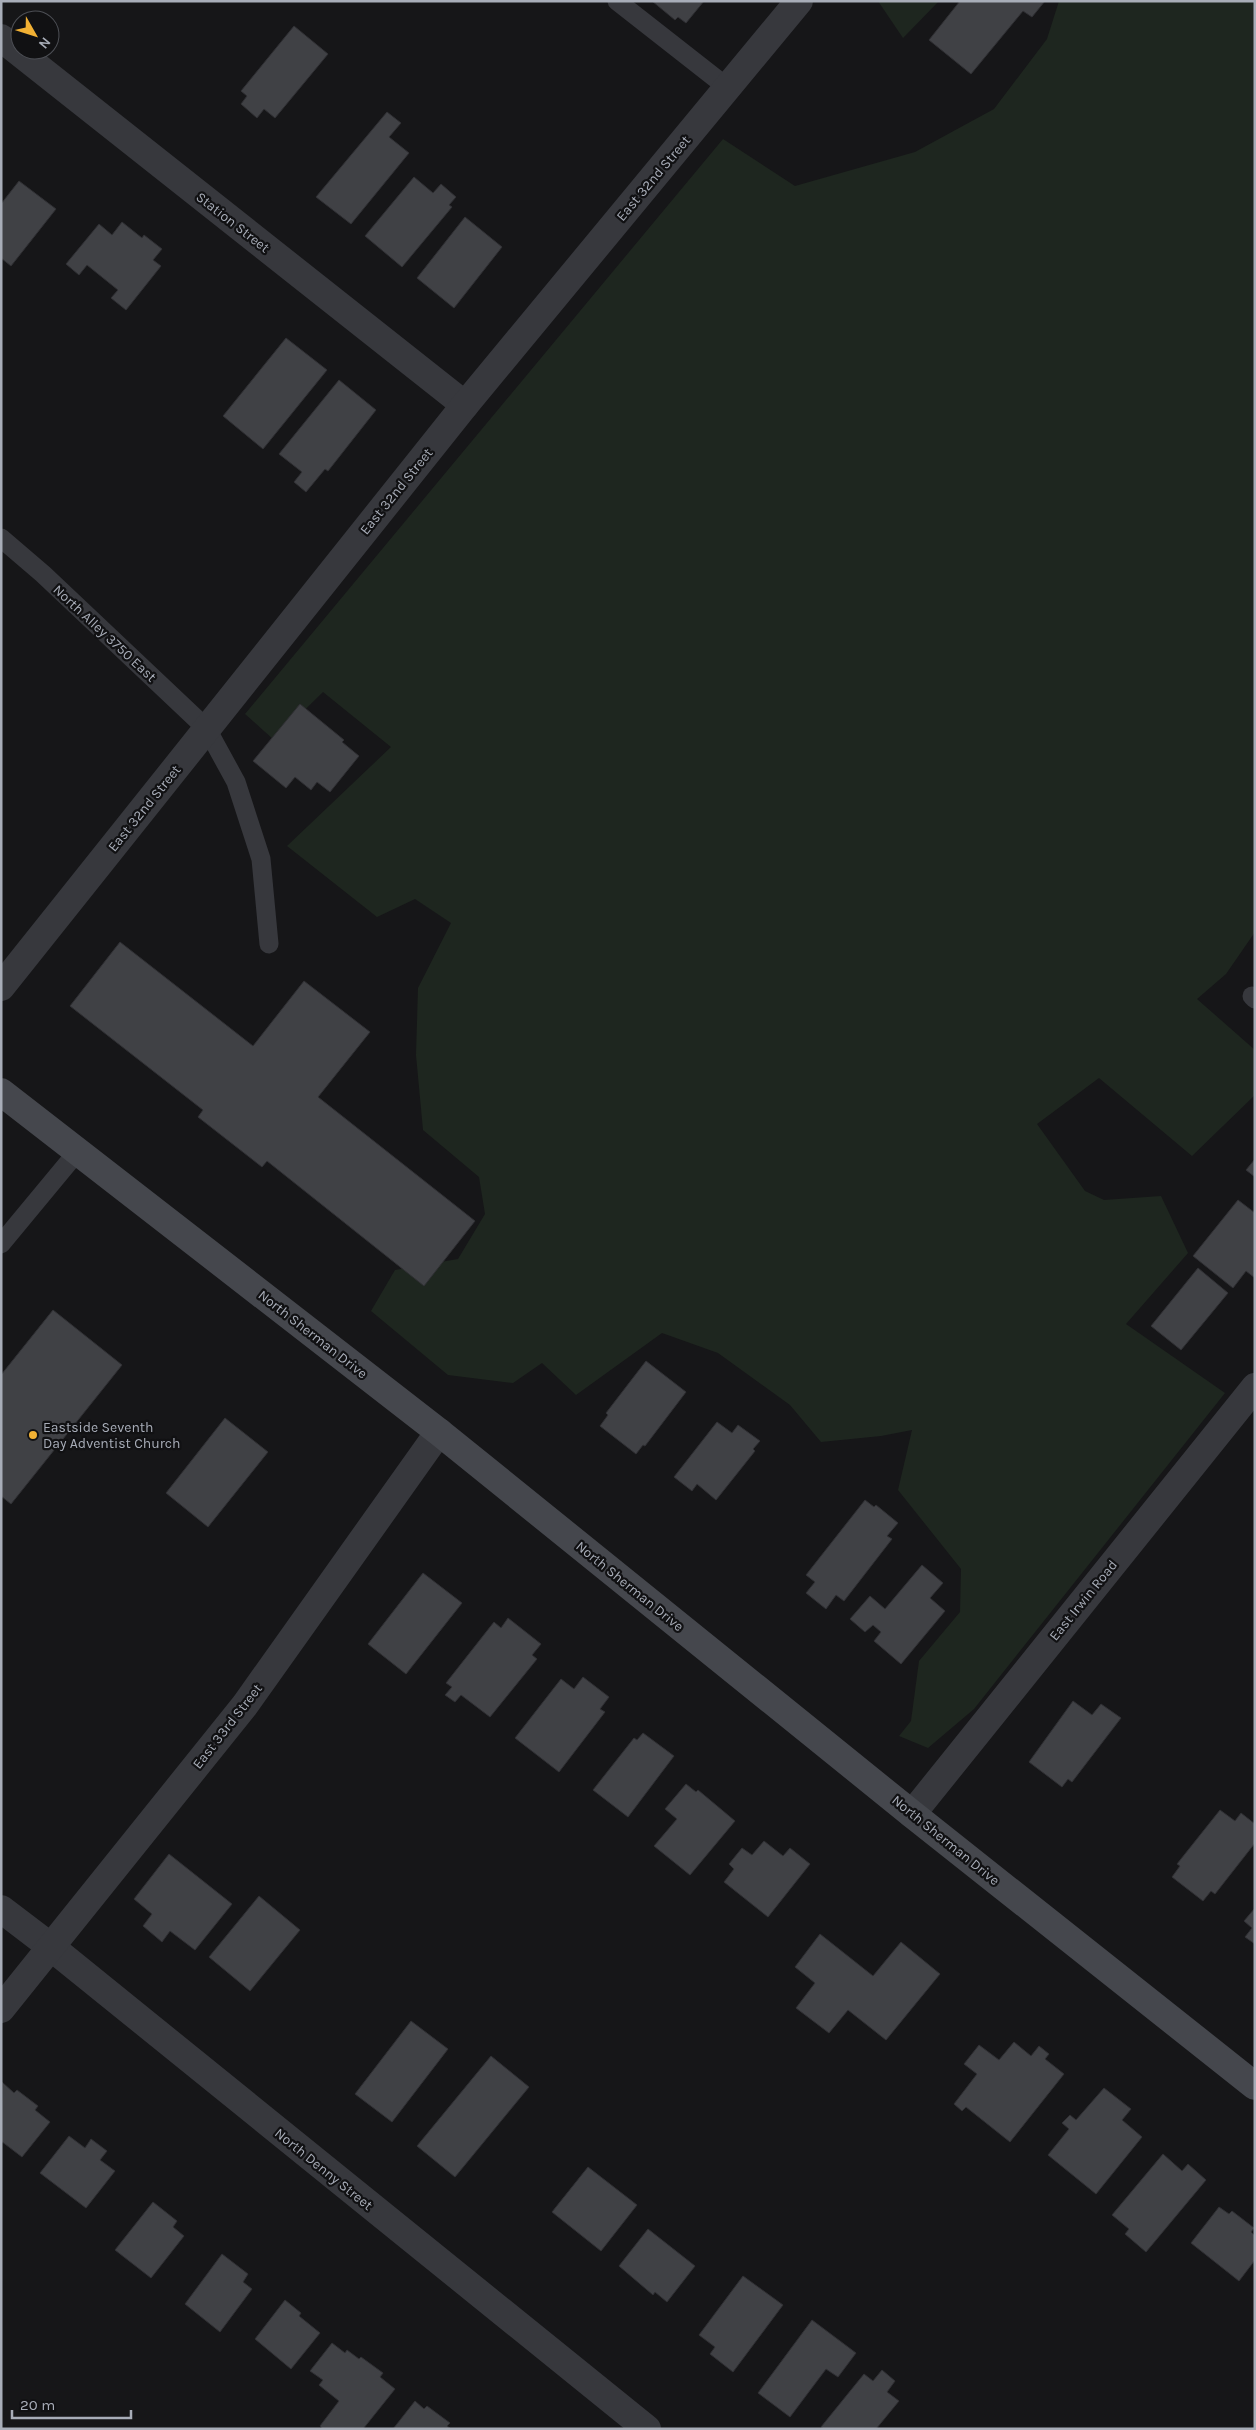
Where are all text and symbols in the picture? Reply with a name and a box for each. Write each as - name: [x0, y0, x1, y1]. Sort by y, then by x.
- north arrow: [10, 10, 60, 60]
- text: N: [35, 34, 54, 52]
- street label: East 32nd Street: [613, 132, 694, 225]
- street label: Station Street: [192, 188, 273, 256]
- street label: East 32nd Street: [356, 445, 436, 538]
- street label: North Alley 3750 East: [50, 581, 160, 686]
- street label: East 32nd Street: [104, 762, 184, 855]
- street label: North Sherman Drive: [255, 1287, 371, 1382]
- place label: Eastside Seventh Day Adventist Church: [43, 1419, 180, 1452]
- marker: Eastside Seventh Day Adventist Church: [27, 1429, 39, 1441]
- street label: North Sherman Drive: [572, 1538, 687, 1635]
- street label: East Irwin Road: [1046, 1557, 1121, 1644]
- street label: East 33rd Street: [189, 1680, 266, 1772]
- street label: North Sherman Drive: [888, 1792, 1003, 1889]
- street label: North Denny Street: [271, 2125, 376, 2214]
- scale bar: [12, 2388, 131, 2420]
- text: 20 m: [20, 2396, 55, 2414]

